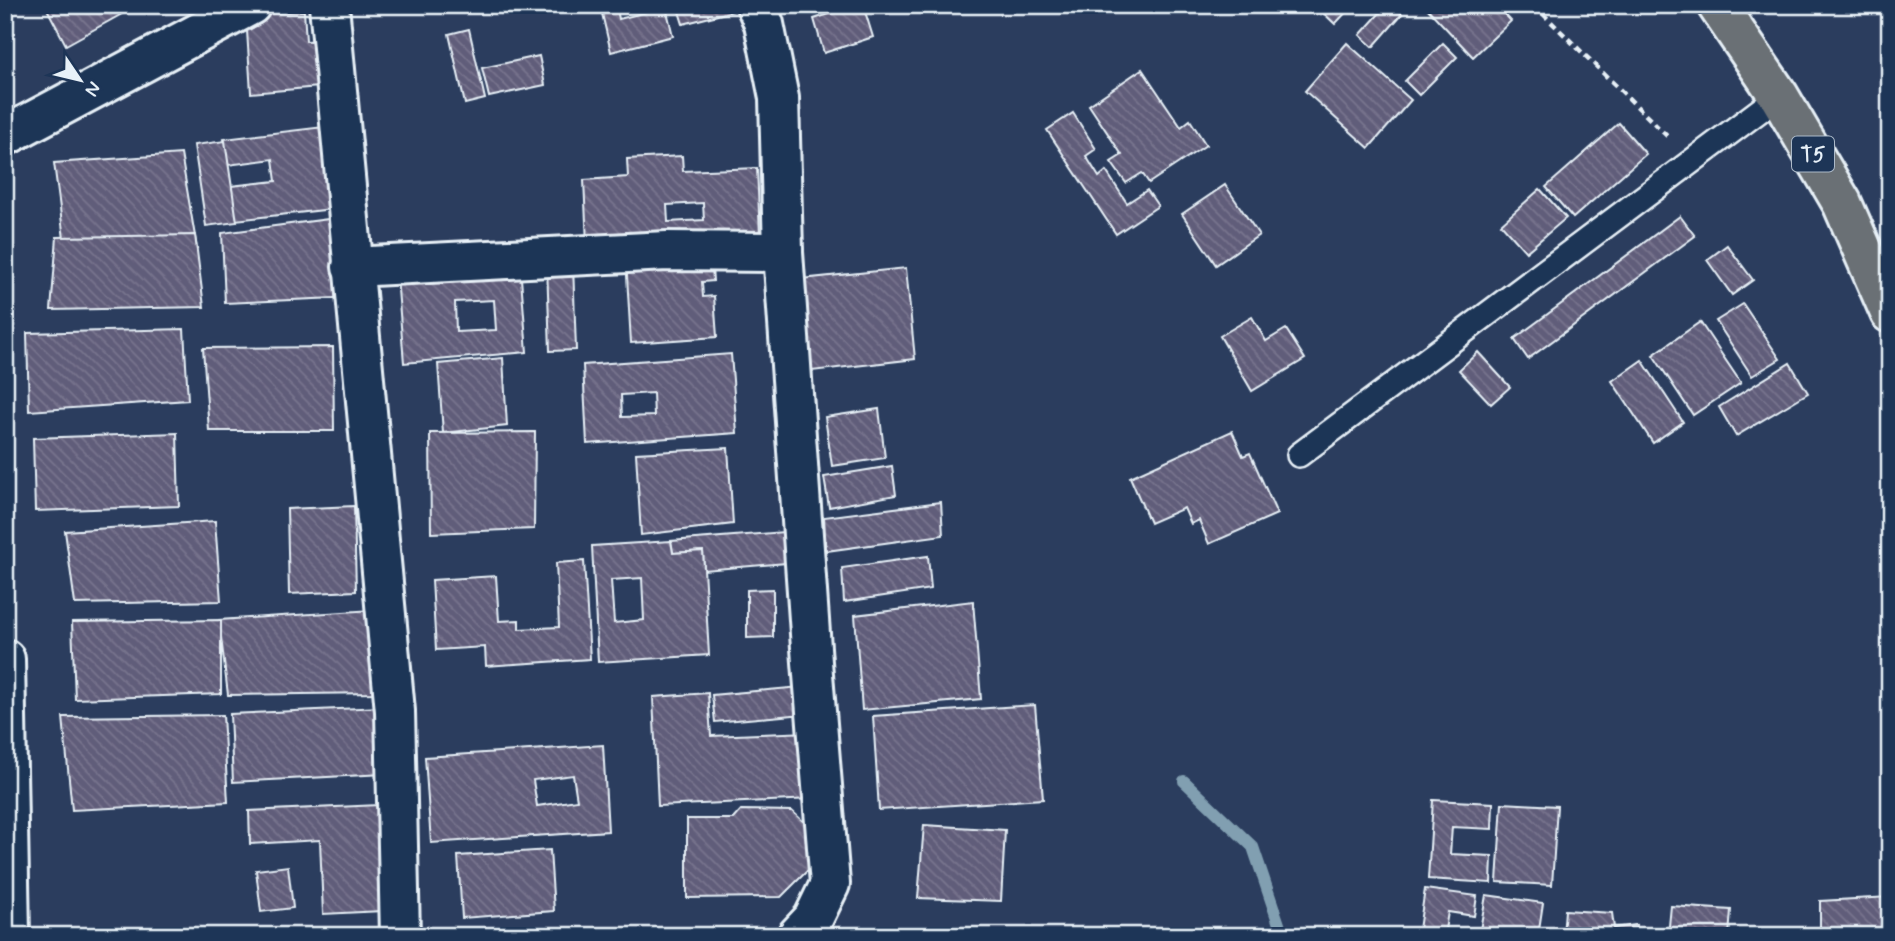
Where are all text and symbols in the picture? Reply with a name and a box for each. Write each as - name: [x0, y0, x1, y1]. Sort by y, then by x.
- north arrow: [46, 46, 116, 116]
- text: N: [79, 77, 107, 101]
- road number: T5: [1792, 136, 1834, 172]

